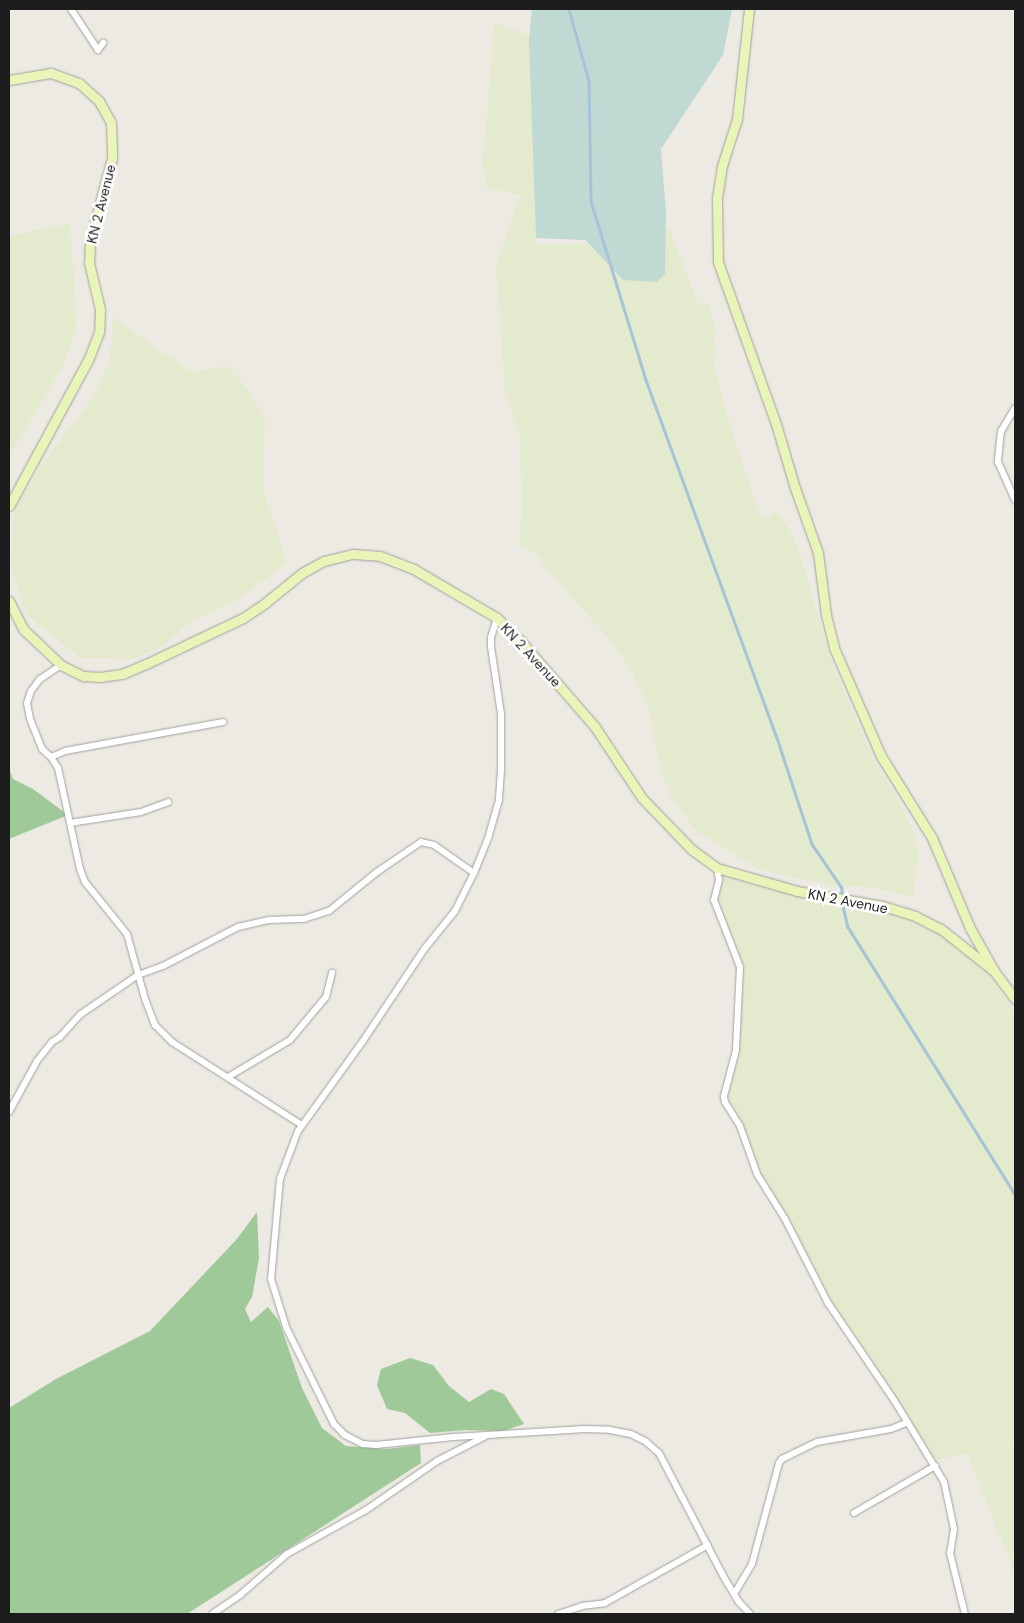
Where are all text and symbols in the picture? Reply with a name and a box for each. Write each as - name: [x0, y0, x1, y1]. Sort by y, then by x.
- street label: KN 2 Avenue: [83, 163, 119, 245]
- street label: KN 2 Avenue: [497, 620, 565, 690]
- street label: KN 2 Avenue: [807, 885, 889, 917]

